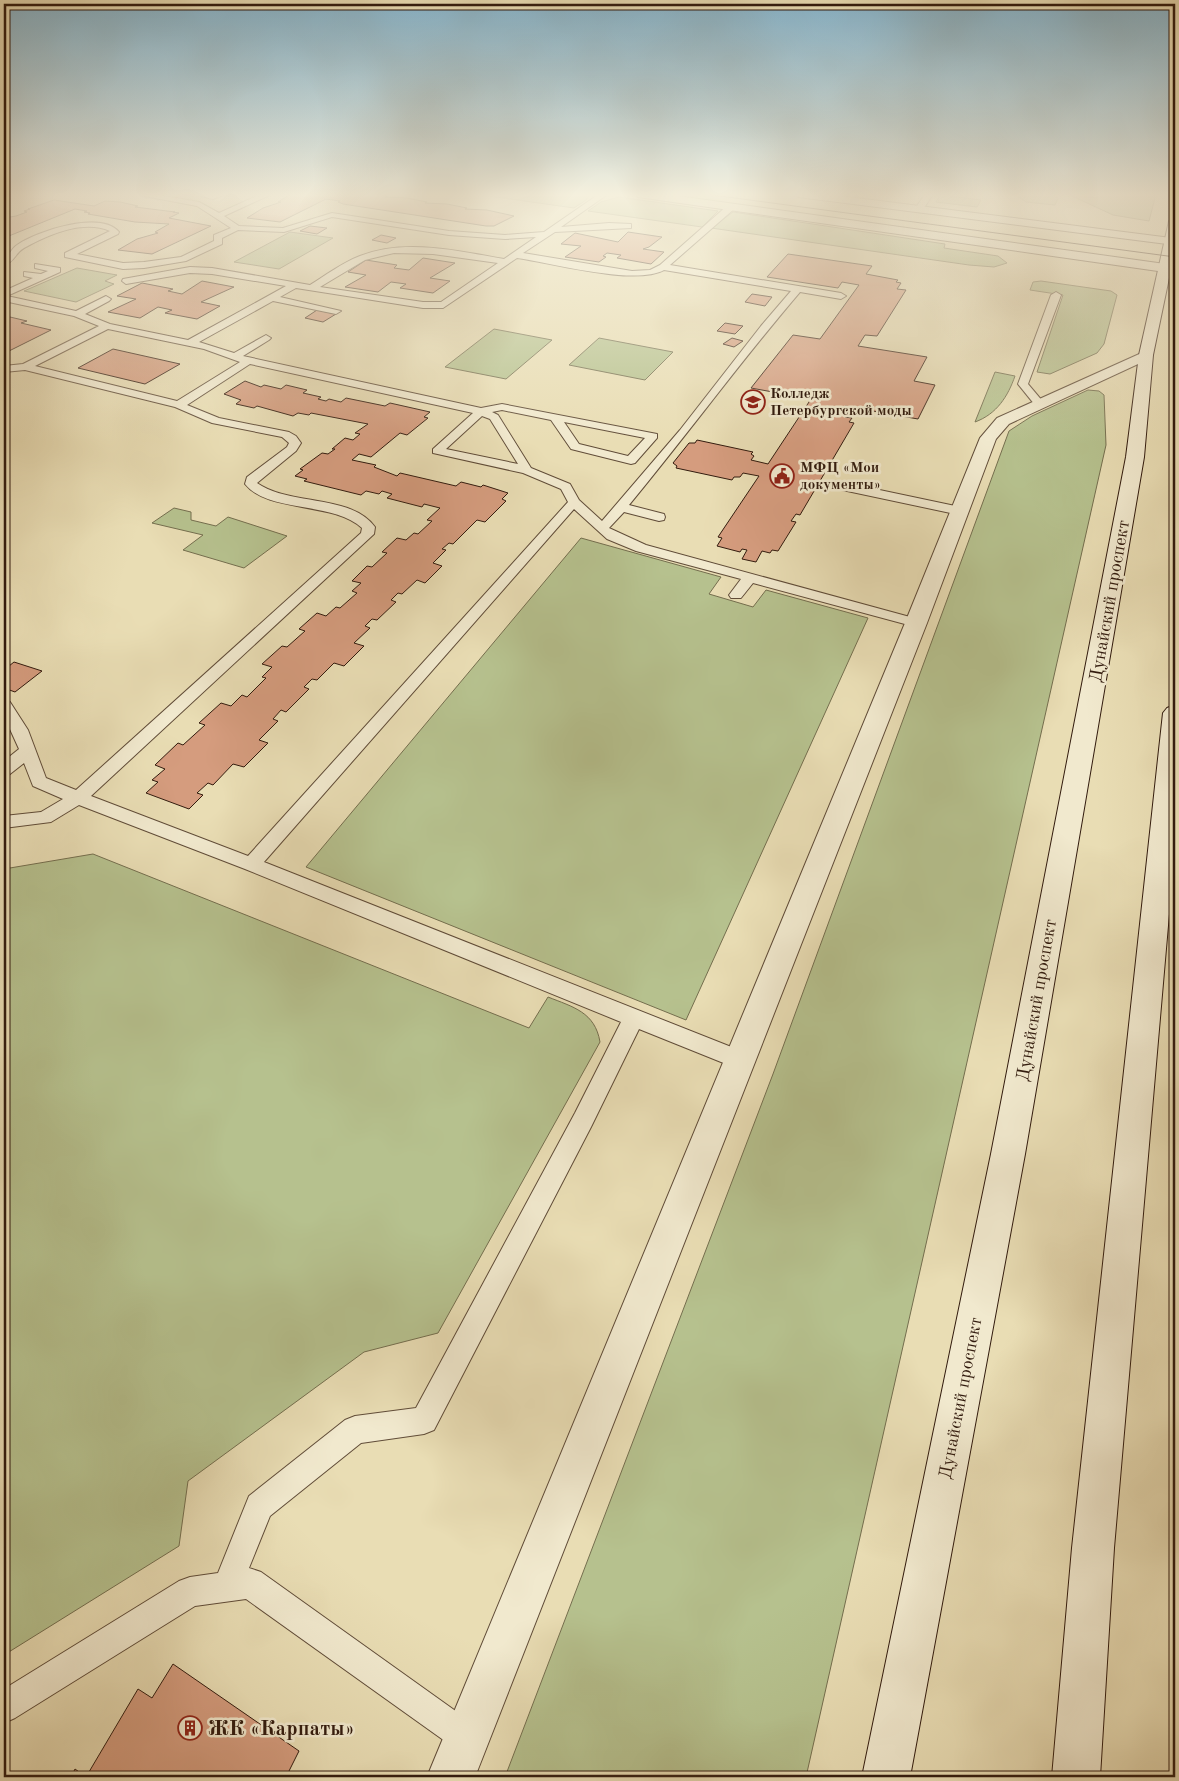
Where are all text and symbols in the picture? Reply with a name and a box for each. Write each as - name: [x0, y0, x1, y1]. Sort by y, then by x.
- place label: Колледж Петербургской моды: [770, 387, 912, 419]
- school or university icon: Колледж Петербургской моды: [740, 389, 766, 415]
- place label: МФЦ «Мои документы»: [800, 461, 881, 493]
- public building icon: МФЦ «Мои документы»: [769, 463, 795, 489]
- street label: Дунайский проспект: [1087, 519, 1133, 684]
- street label: Дунайский проспект: [1014, 918, 1060, 1083]
- street label: Дунайский проспект: [936, 1316, 985, 1481]
- building icon: ЖК «Карпаты»: [177, 1715, 203, 1741]
- place label: ЖК «Карпаты»: [208, 1719, 355, 1740]

